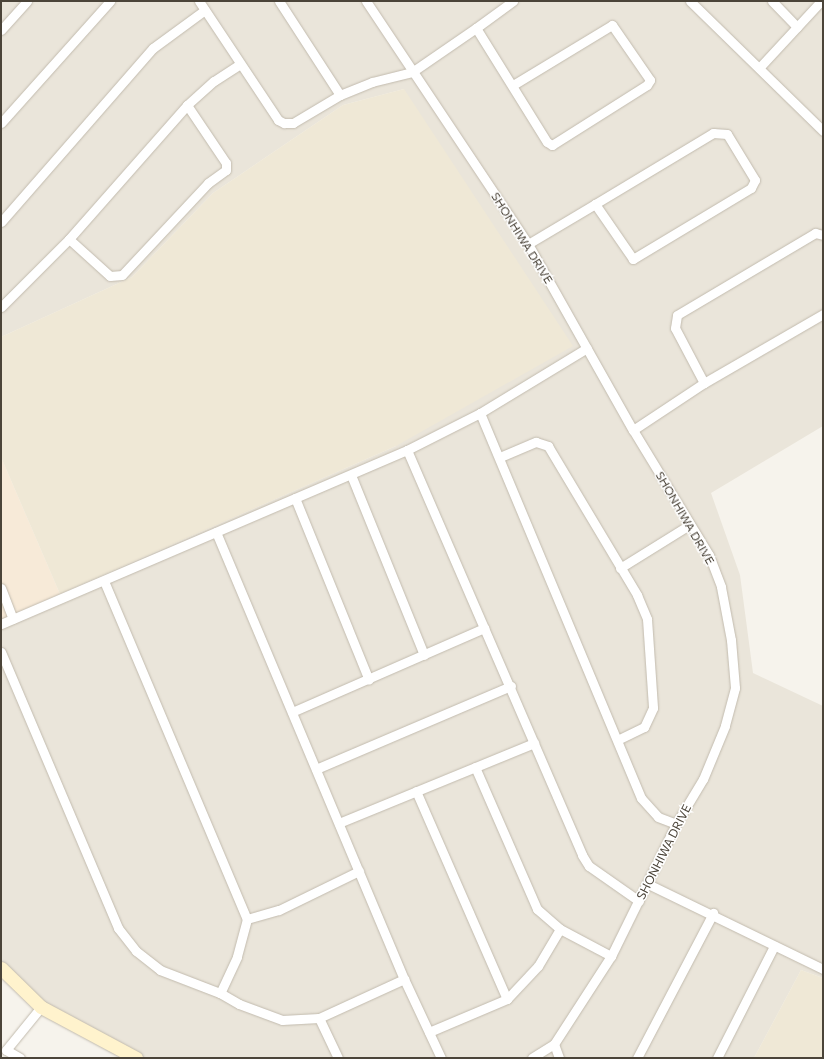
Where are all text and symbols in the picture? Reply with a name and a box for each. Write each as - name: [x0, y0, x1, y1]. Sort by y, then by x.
- street label: SHONHIWA DRIVE: [488, 190, 556, 286]
- street label: SHONHIWA DRIVE: [653, 469, 717, 567]
- street label: SHONHIWA DRIVE: [634, 802, 694, 902]

